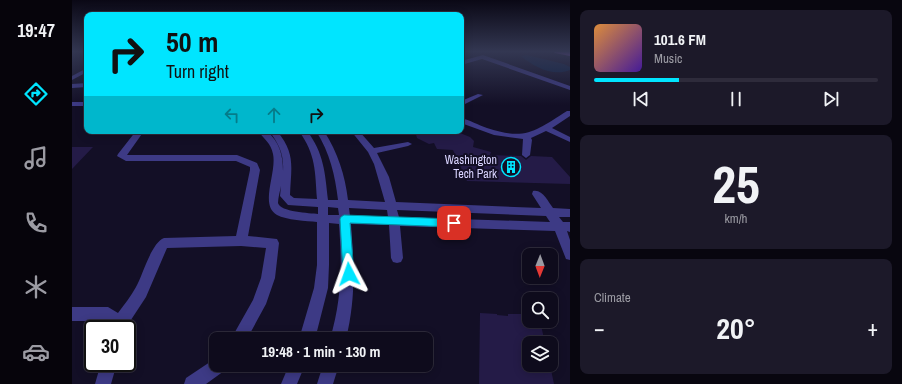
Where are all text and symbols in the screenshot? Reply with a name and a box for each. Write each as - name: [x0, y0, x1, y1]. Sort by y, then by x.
- text: 19:47: [17, 18, 55, 43]
- text: 50 m: [166, 23, 218, 61]
- icon: right: [100, 28, 152, 80]
- text: 101.6 FM: [654, 29, 706, 50]
- text: Music: [654, 50, 682, 67]
- text: Turn right: [166, 59, 229, 84]
- icon: directions: [22, 80, 50, 108]
- icon: previous: [630, 88, 652, 110]
- icon: pause: [725, 88, 747, 110]
- icon: next: [820, 88, 842, 110]
- icon: left: [221, 104, 243, 126]
- icon: ahead: [263, 104, 285, 126]
- icon: right: [305, 104, 327, 126]
- icon: music: [22, 144, 50, 172]
- text: 25: [712, 149, 760, 219]
- place label: Washington Tech Park: [445, 152, 497, 182]
- building icon: Washington Tech Park: [500, 156, 522, 178]
- pin: [437, 206, 471, 240]
- icon: phone: [22, 209, 50, 237]
- text: km/h: [724, 210, 748, 227]
- icon: arrive: [443, 212, 465, 234]
- north arrow: [522, 248, 558, 284]
- map controls: [522, 248, 558, 372]
- position arrow: [328, 253, 370, 295]
- icon: climate: [22, 273, 50, 301]
- text: Climate: [594, 289, 631, 306]
- button: search: [522, 292, 558, 328]
- text: 20°: [716, 308, 756, 348]
- text: −: [594, 313, 605, 343]
- text: +: [867, 313, 878, 343]
- speed limit sign: 30: [84, 320, 136, 372]
- button: layers: [522, 336, 558, 372]
- icon: car: [22, 338, 50, 366]
- text: 19:48 · 1 min · 130 m: [262, 341, 380, 362]

